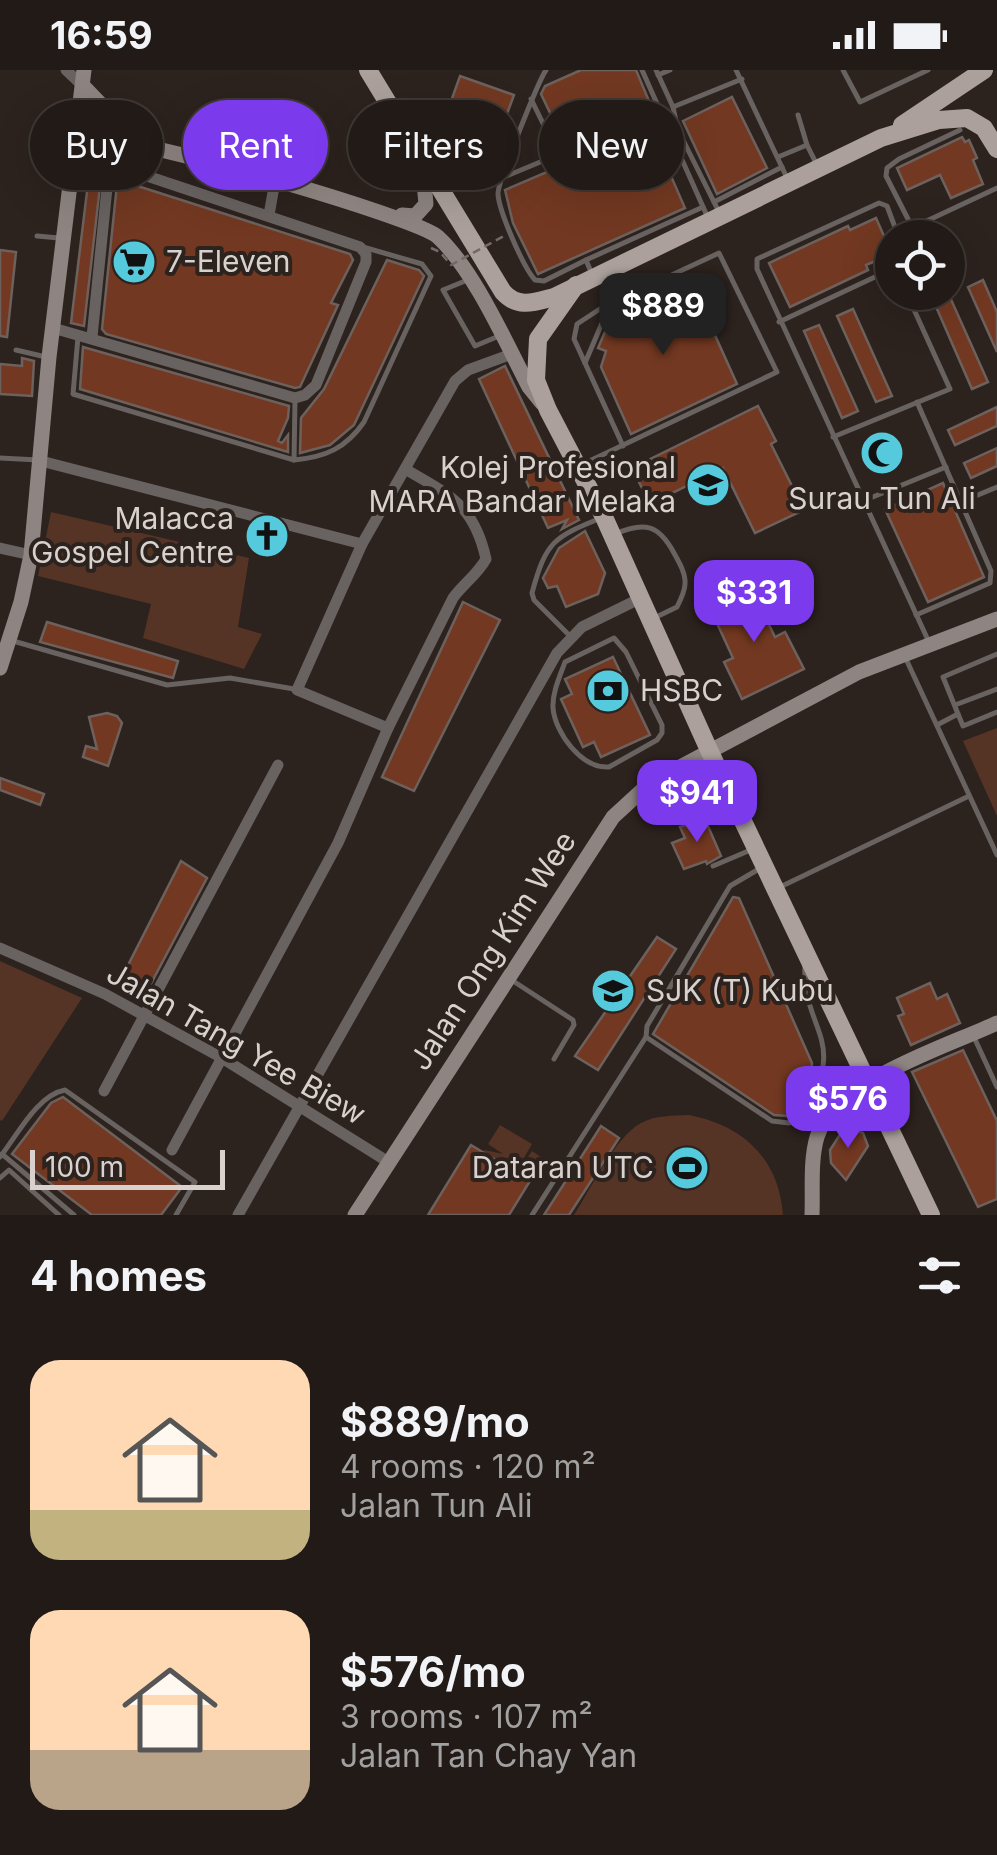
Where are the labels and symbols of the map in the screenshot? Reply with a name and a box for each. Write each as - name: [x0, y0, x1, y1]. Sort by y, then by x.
- supermarket icon: 7-Eleven: [111, 239, 157, 285]
- place label: 7-Eleven: [166, 243, 290, 279]
- pin: $889: [604, 273, 722, 358]
- mosque icon: Surau Tun Ali: [859, 430, 905, 476]
- place label: Kolej Profesional MARA Bandar Melaka: [369, 449, 676, 519]
- school or university icon: Kolej Profesional MARA Bandar Melaka: [685, 462, 731, 508]
- place label: Surau Tun Ali: [788, 480, 976, 516]
- place label: Malacca Gospel Centre: [31, 500, 234, 570]
- church icon: Malacca Gospel Centre: [244, 513, 290, 559]
- pin: $331: [695, 560, 813, 645]
- bank icon: HSBC: [585, 668, 631, 714]
- place label: HSBC: [640, 672, 723, 708]
- pin: $941: [638, 760, 756, 845]
- street label: Jalan Ong Kim Wee: [402, 824, 583, 1077]
- street label: Jalan Tang Yee Biew: [101, 954, 372, 1132]
- school or university icon: SJK (T) Kubu: [590, 968, 636, 1014]
- place label: SJK (T) Kubu: [646, 972, 834, 1008]
- pin: $576: [789, 1066, 907, 1151]
- scale bar: [30, 1145, 225, 1190]
- sports icon: Dataran UTC: [664, 1145, 710, 1191]
- place label: Dataran UTC: [472, 1149, 654, 1185]

